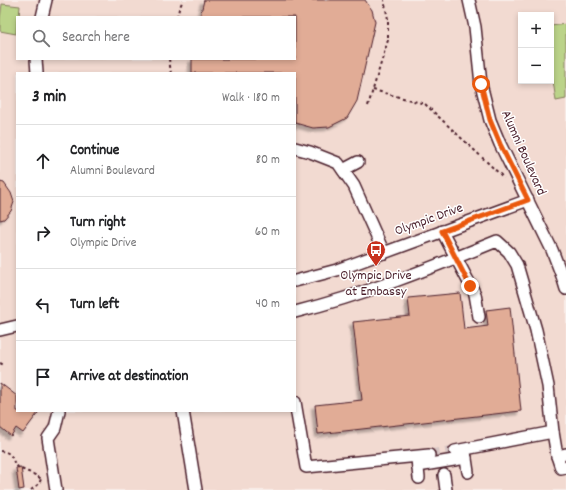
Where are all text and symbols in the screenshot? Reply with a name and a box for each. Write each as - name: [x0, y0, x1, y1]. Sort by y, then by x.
- map controls: [518, 12, 554, 84]
- button: +: [518, 12, 554, 48]
- search box: [16, 16, 296, 60]
- icon: search: [30, 27, 52, 49]
- text: Search here: [62, 27, 130, 49]
- button: −: [518, 48, 554, 84]
- route start: [472, 75, 490, 93]
- text: 3 min: [32, 86, 66, 110]
- text: Walk · 180 m: [222, 89, 280, 108]
- street label: Alumni Boulevard: [495, 107, 551, 199]
- text: Continue: [70, 140, 119, 162]
- icon: ahead: [32, 150, 54, 172]
- text: 80 m: [256, 151, 280, 170]
- text: Alumni Boulevard: [70, 162, 155, 181]
- street label: Olympic Drive: [392, 198, 466, 242]
- text: Turn right: [70, 212, 126, 234]
- icon: right: [32, 222, 54, 244]
- text: 60 m: [255, 223, 280, 242]
- text: Olympic Drive: [70, 234, 136, 253]
- bus stop icon: Olympic Drive at Embassy: [365, 239, 387, 267]
- place label: Olympic Drive at Embassy: [340, 266, 412, 302]
- route end: [461, 277, 479, 295]
- icon: left: [32, 294, 54, 316]
- text: Turn left: [70, 294, 119, 316]
- text: 40 m: [256, 295, 280, 314]
- icon: arrive: [32, 366, 54, 388]
- text: Arrive at destination: [70, 366, 188, 388]

